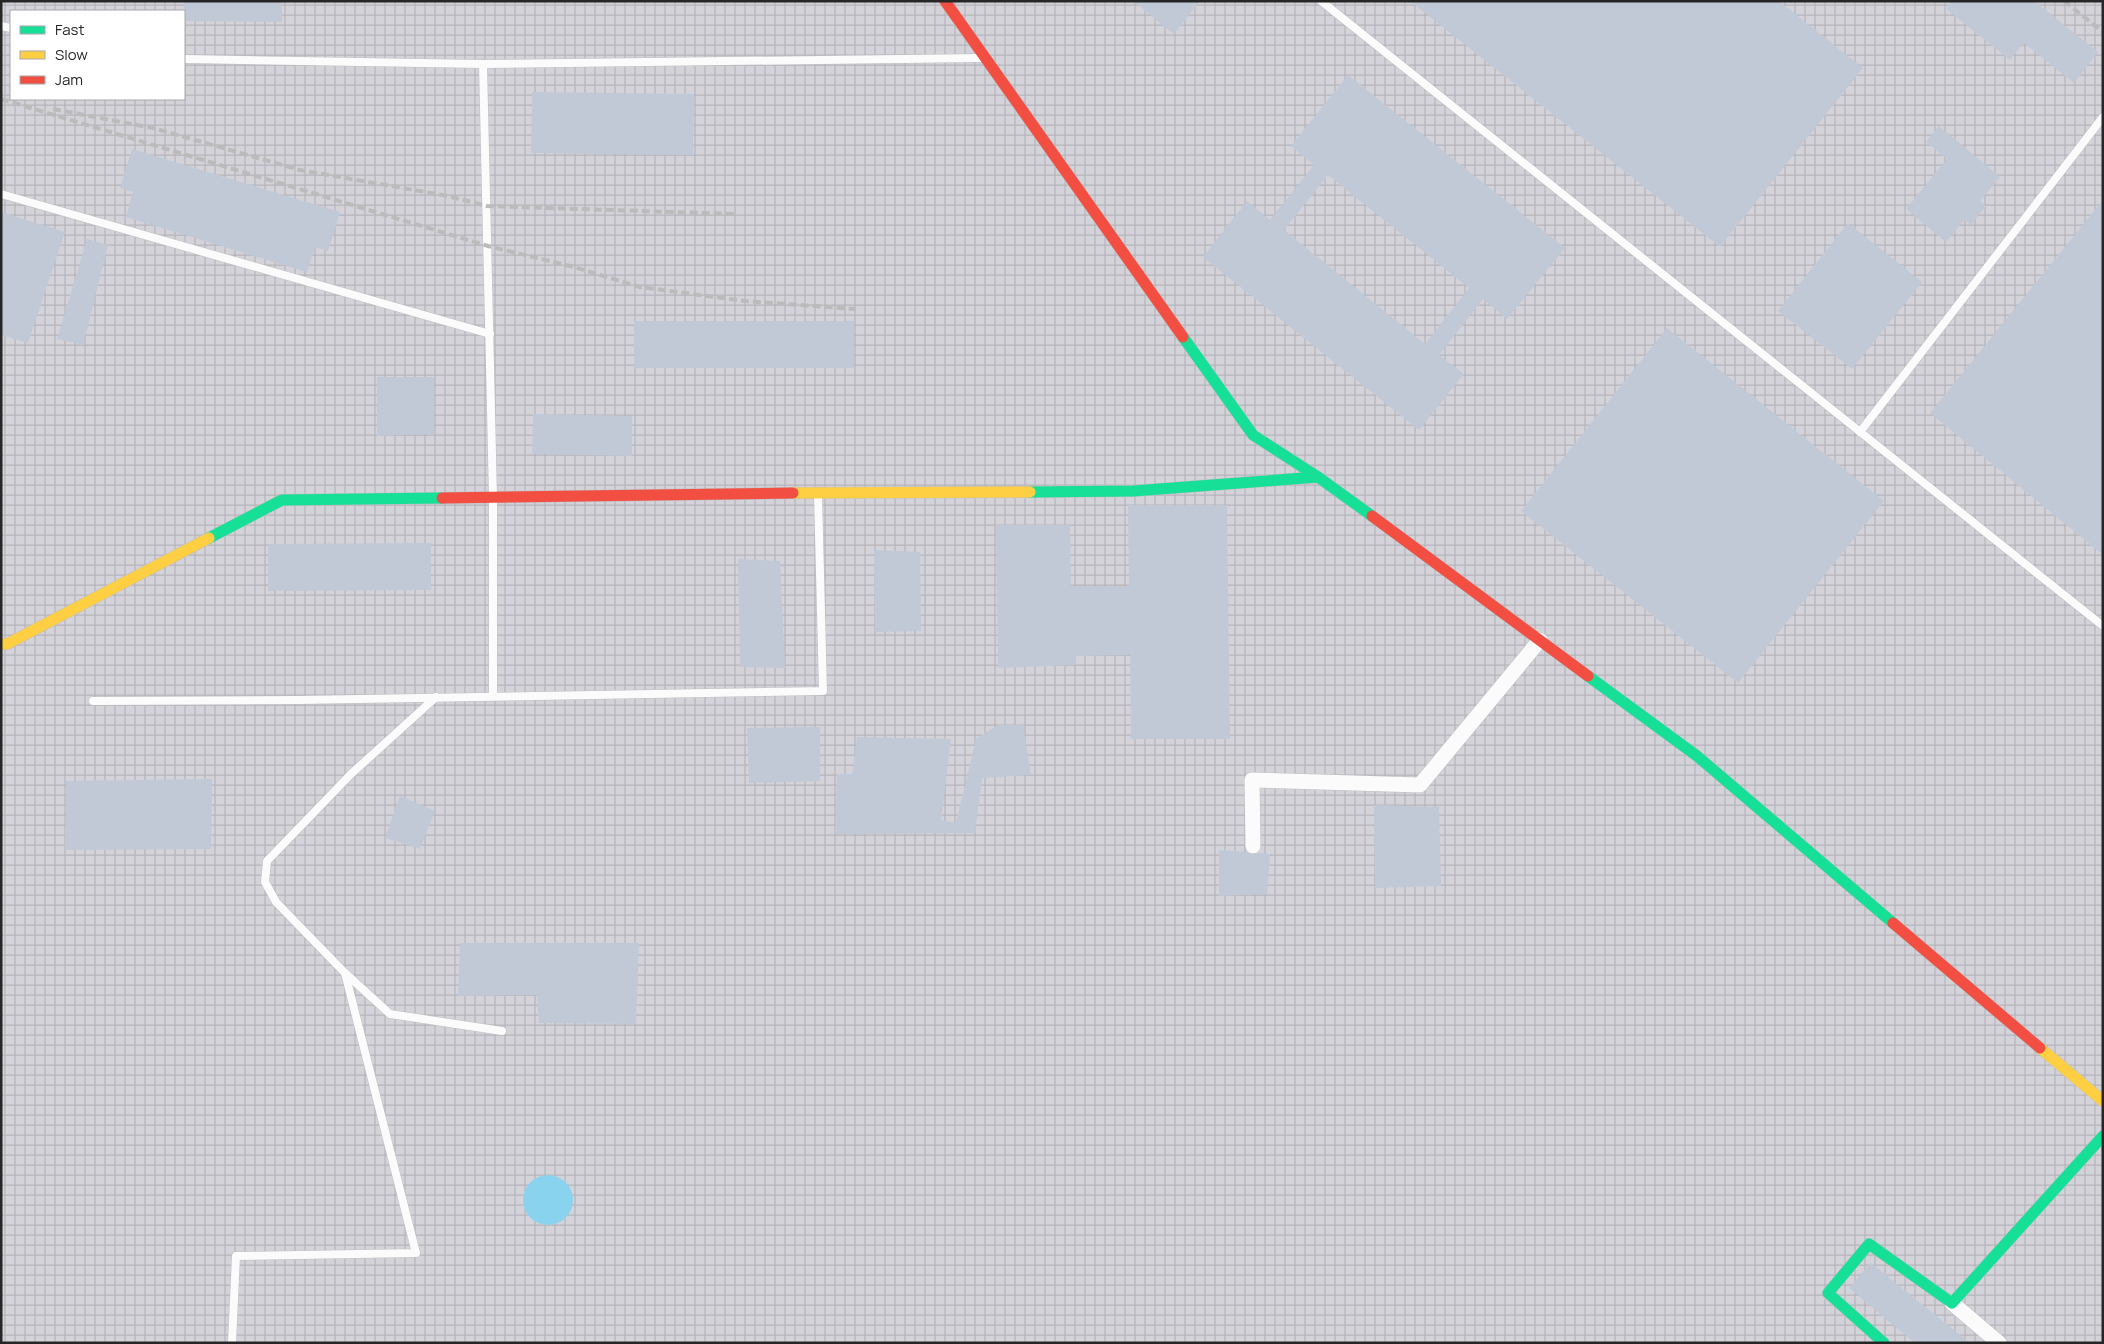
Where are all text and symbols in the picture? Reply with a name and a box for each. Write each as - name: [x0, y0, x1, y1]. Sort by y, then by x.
- legend: [10, 10, 185, 100]
- text: Fast: [55, 19, 84, 40]
- text: Slow: [55, 44, 88, 65]
- text: Jam: [55, 69, 83, 90]

